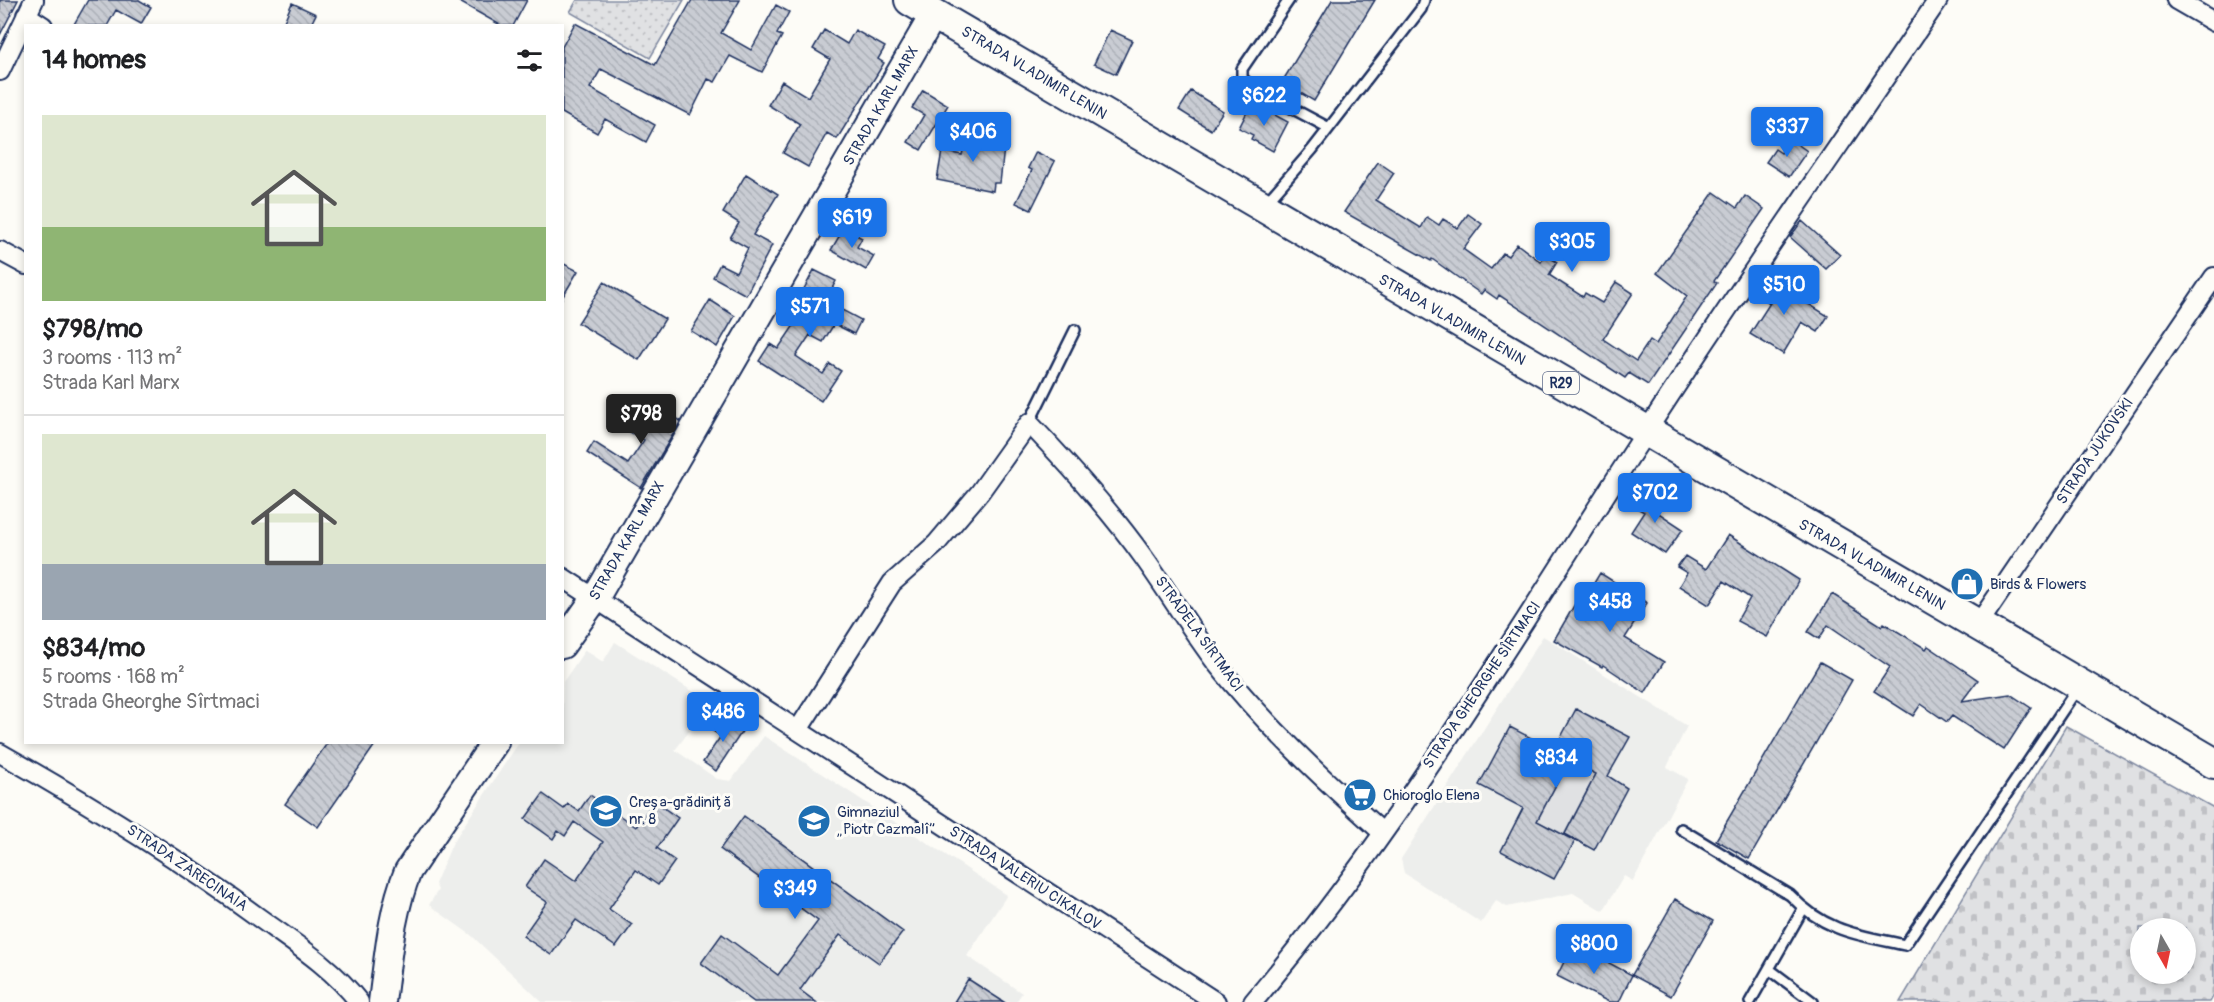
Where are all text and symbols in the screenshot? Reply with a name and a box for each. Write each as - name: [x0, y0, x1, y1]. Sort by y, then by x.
- street label: STRADA VLADIMIR LENIN: [958, 22, 1110, 124]
- street label: STRADA KARL MARX: [839, 43, 923, 169]
- text: 14 homes: [42, 44, 146, 76]
- icon: filters: [513, 44, 546, 77]
- pin: $622: [1228, 76, 1300, 127]
- text: $622: [1242, 83, 1286, 108]
- pin: $337: [1751, 107, 1823, 158]
- pin: $406: [937, 112, 1009, 163]
- text: $337: [1765, 114, 1809, 139]
- text: $406: [949, 119, 997, 144]
- icon: home: [240, 154, 348, 262]
- pin: $619: [816, 198, 888, 249]
- text: $619: [832, 205, 872, 230]
- pin: $305: [1536, 222, 1608, 273]
- text: $305: [1549, 229, 1595, 254]
- pin: $510: [1748, 265, 1820, 316]
- street label: STRADA VLADIMIR LENIN: [1375, 270, 1529, 370]
- text: $510: [1762, 272, 1806, 297]
- pin: $571: [774, 287, 846, 338]
- text: $571: [790, 294, 830, 319]
- text: $798/mo: [42, 313, 143, 345]
- text: 3 rooms · 113 m²: [42, 345, 182, 370]
- text: Strada Karl Marx: [42, 370, 180, 395]
- road number: R29: [1543, 372, 1579, 394]
- pin: $798: [605, 394, 677, 445]
- street label: STRADA JUKOVSKI: [2052, 394, 2138, 508]
- text: $798: [620, 401, 662, 426]
- icon: home: [240, 473, 348, 581]
- pin: $702: [1619, 473, 1691, 524]
- street label: STRADA KARL MARX: [585, 478, 669, 604]
- text: $702: [1632, 480, 1678, 505]
- street label: STRADA VLADIMIR LENIN: [1795, 515, 1949, 615]
- shop icon: Birds & Flowers: [1949, 566, 1985, 602]
- street label: STRADELA SÎRTMACI: [1151, 572, 1247, 696]
- place label: Birds & Flowers: [1990, 575, 2087, 594]
- pin: $458: [1574, 582, 1646, 633]
- text: $458: [1588, 589, 1632, 614]
- street label: STRADA GHEORGHE SÎRTMACI: [1419, 598, 1545, 772]
- text: $834/mo: [42, 632, 145, 664]
- text: 5 rooms · 168 m²: [42, 664, 185, 689]
- text: Strada Gheorghe Sîrtmaci: [42, 689, 259, 714]
- pin: $486: [687, 692, 759, 743]
- text: $486: [701, 699, 745, 724]
- pin: $834: [1520, 738, 1592, 789]
- text: $834: [1534, 745, 1578, 770]
- supermarket icon: Chioroglo Elena: [1342, 777, 1378, 813]
- place label: Chioroglo Elena: [1383, 786, 1480, 805]
- school or university icon: Creșa-grădiniță nr. 8: [588, 793, 624, 829]
- place label: Creșa-grădiniță nr. 8: [629, 793, 731, 829]
- school or university icon: Gimnaziul „Piotr Cazmalî”: [796, 803, 832, 839]
- place label: Gimnaziul „Piotr Cazmalî”: [837, 803, 935, 839]
- street label: STRADA ZARECINAIA: [123, 821, 251, 916]
- street label: STRADA VALERIU CIKALOV: [946, 822, 1104, 934]
- pin: $349: [759, 869, 831, 920]
- text: $349: [773, 876, 817, 901]
- north arrow: [2130, 918, 2196, 984]
- map controls: [2130, 918, 2196, 984]
- pin: $800: [1558, 924, 1630, 975]
- text: $800: [1570, 931, 1618, 956]

